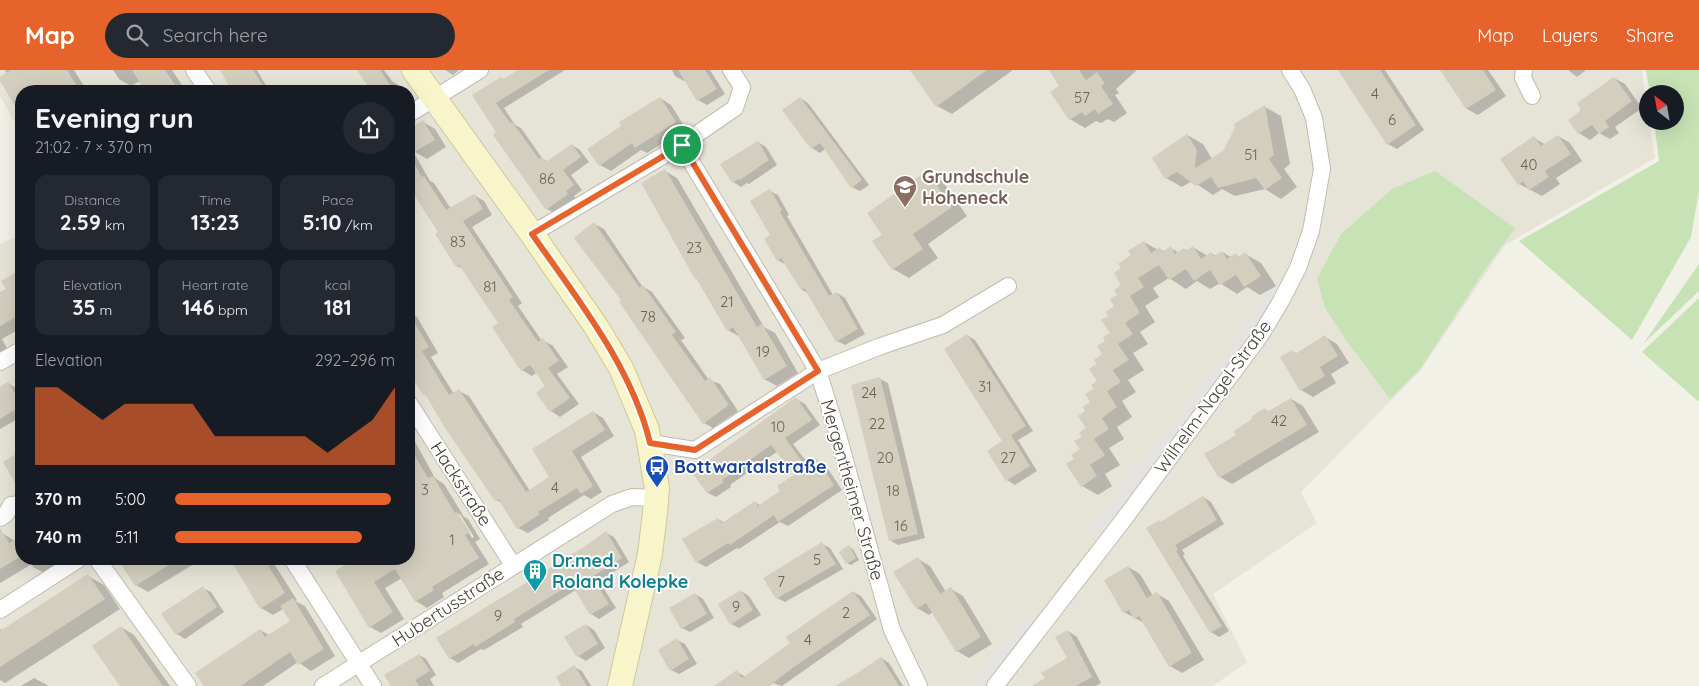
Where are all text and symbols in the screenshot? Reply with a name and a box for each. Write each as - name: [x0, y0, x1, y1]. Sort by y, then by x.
- search box: [105, 13, 455, 58]
- text: Map: [25, 20, 75, 50]
- icon: search: [123, 21, 151, 49]
- text: Search here: [163, 23, 268, 47]
- text: Map: [1477, 24, 1514, 47]
- text: Layers: [1542, 24, 1598, 47]
- text: Share: [1626, 24, 1674, 47]
- house number: 4: [1371, 84, 1379, 103]
- north arrow: [1639, 85, 1684, 130]
- map controls: [1639, 85, 1684, 130]
- house number: 57: [1074, 88, 1090, 107]
- text: Evening run: [35, 100, 194, 135]
- button: share: [343, 102, 395, 154]
- house number: 6: [1388, 110, 1396, 129]
- pin: [661, 124, 703, 166]
- icon: arrive: [668, 131, 696, 159]
- text: 21:02 · 7 × 370 m: [35, 137, 152, 157]
- house number: 51: [1244, 145, 1258, 164]
- house number: 40: [1521, 155, 1537, 174]
- place label: Grundschule Hoheneck: [922, 165, 1029, 209]
- house number: 86: [539, 169, 555, 188]
- school or university icon: Grundschule Hoheneck: [892, 174, 918, 208]
- text: Distance: [64, 191, 120, 209]
- text: Time: [199, 191, 231, 209]
- text: Pace: [322, 191, 354, 209]
- text: 2.59: [60, 209, 101, 235]
- text: 13:23: [191, 209, 239, 235]
- text: 5:10: [303, 209, 341, 235]
- text: km: [101, 216, 125, 234]
- text: /km: [341, 216, 373, 234]
- house number: 83: [450, 232, 466, 251]
- house number: 23: [686, 238, 702, 257]
- text: Elevation: [63, 276, 122, 294]
- text: Heart rate: [182, 276, 248, 294]
- text: kcal: [325, 276, 351, 294]
- house number: 81: [483, 277, 497, 296]
- house number: 21: [720, 292, 734, 311]
- text: 35: [72, 294, 96, 320]
- text: 146: [182, 294, 214, 320]
- text: 181: [324, 294, 352, 320]
- text: m: [96, 301, 112, 319]
- text: bpm: [214, 301, 248, 319]
- house number: 78: [640, 307, 656, 326]
- street label: Wilhelm-Nagel-Straße: [1149, 315, 1276, 478]
- house number: 19: [756, 342, 770, 361]
- text: Elevation: [35, 350, 102, 370]
- text: 292–296 m: [315, 350, 395, 370]
- house number: 31: [978, 377, 992, 396]
- house number: 24: [861, 383, 877, 402]
- street label: Mergentheimer Straße: [816, 397, 889, 583]
- house number: 42: [1271, 411, 1287, 430]
- house number: 22: [869, 414, 885, 433]
- house number: 10: [771, 417, 785, 436]
- street label: Hackstraße: [426, 437, 497, 530]
- house number: 20: [876, 448, 894, 467]
- house number: 27: [1000, 448, 1016, 467]
- bus stop icon: Bottwartalstraße: [644, 454, 670, 488]
- place label: Bottwartalstraße: [674, 455, 827, 478]
- house number: 4: [551, 478, 559, 497]
- house number: 3: [421, 480, 429, 499]
- house number: 18: [886, 481, 900, 500]
- text: 370 m: [35, 489, 81, 509]
- text: 5:00: [115, 489, 146, 509]
- house number: 16: [894, 516, 908, 535]
- text: 740 m: [35, 527, 82, 547]
- text: 5:11: [115, 527, 139, 547]
- house number: 1: [449, 530, 455, 549]
- place label: Dr.med. Roland Kolepke: [552, 549, 688, 593]
- house number: 5: [813, 550, 821, 569]
- building icon: Dr.med. Roland Kolepke: [522, 558, 548, 592]
- street label: Hubertusstraße: [387, 562, 508, 651]
- house number: 7: [777, 572, 785, 591]
- house number: 9: [732, 597, 740, 616]
- house number: 2: [842, 603, 850, 622]
- house number: 9: [494, 606, 502, 625]
- house number: 4: [804, 630, 812, 649]

